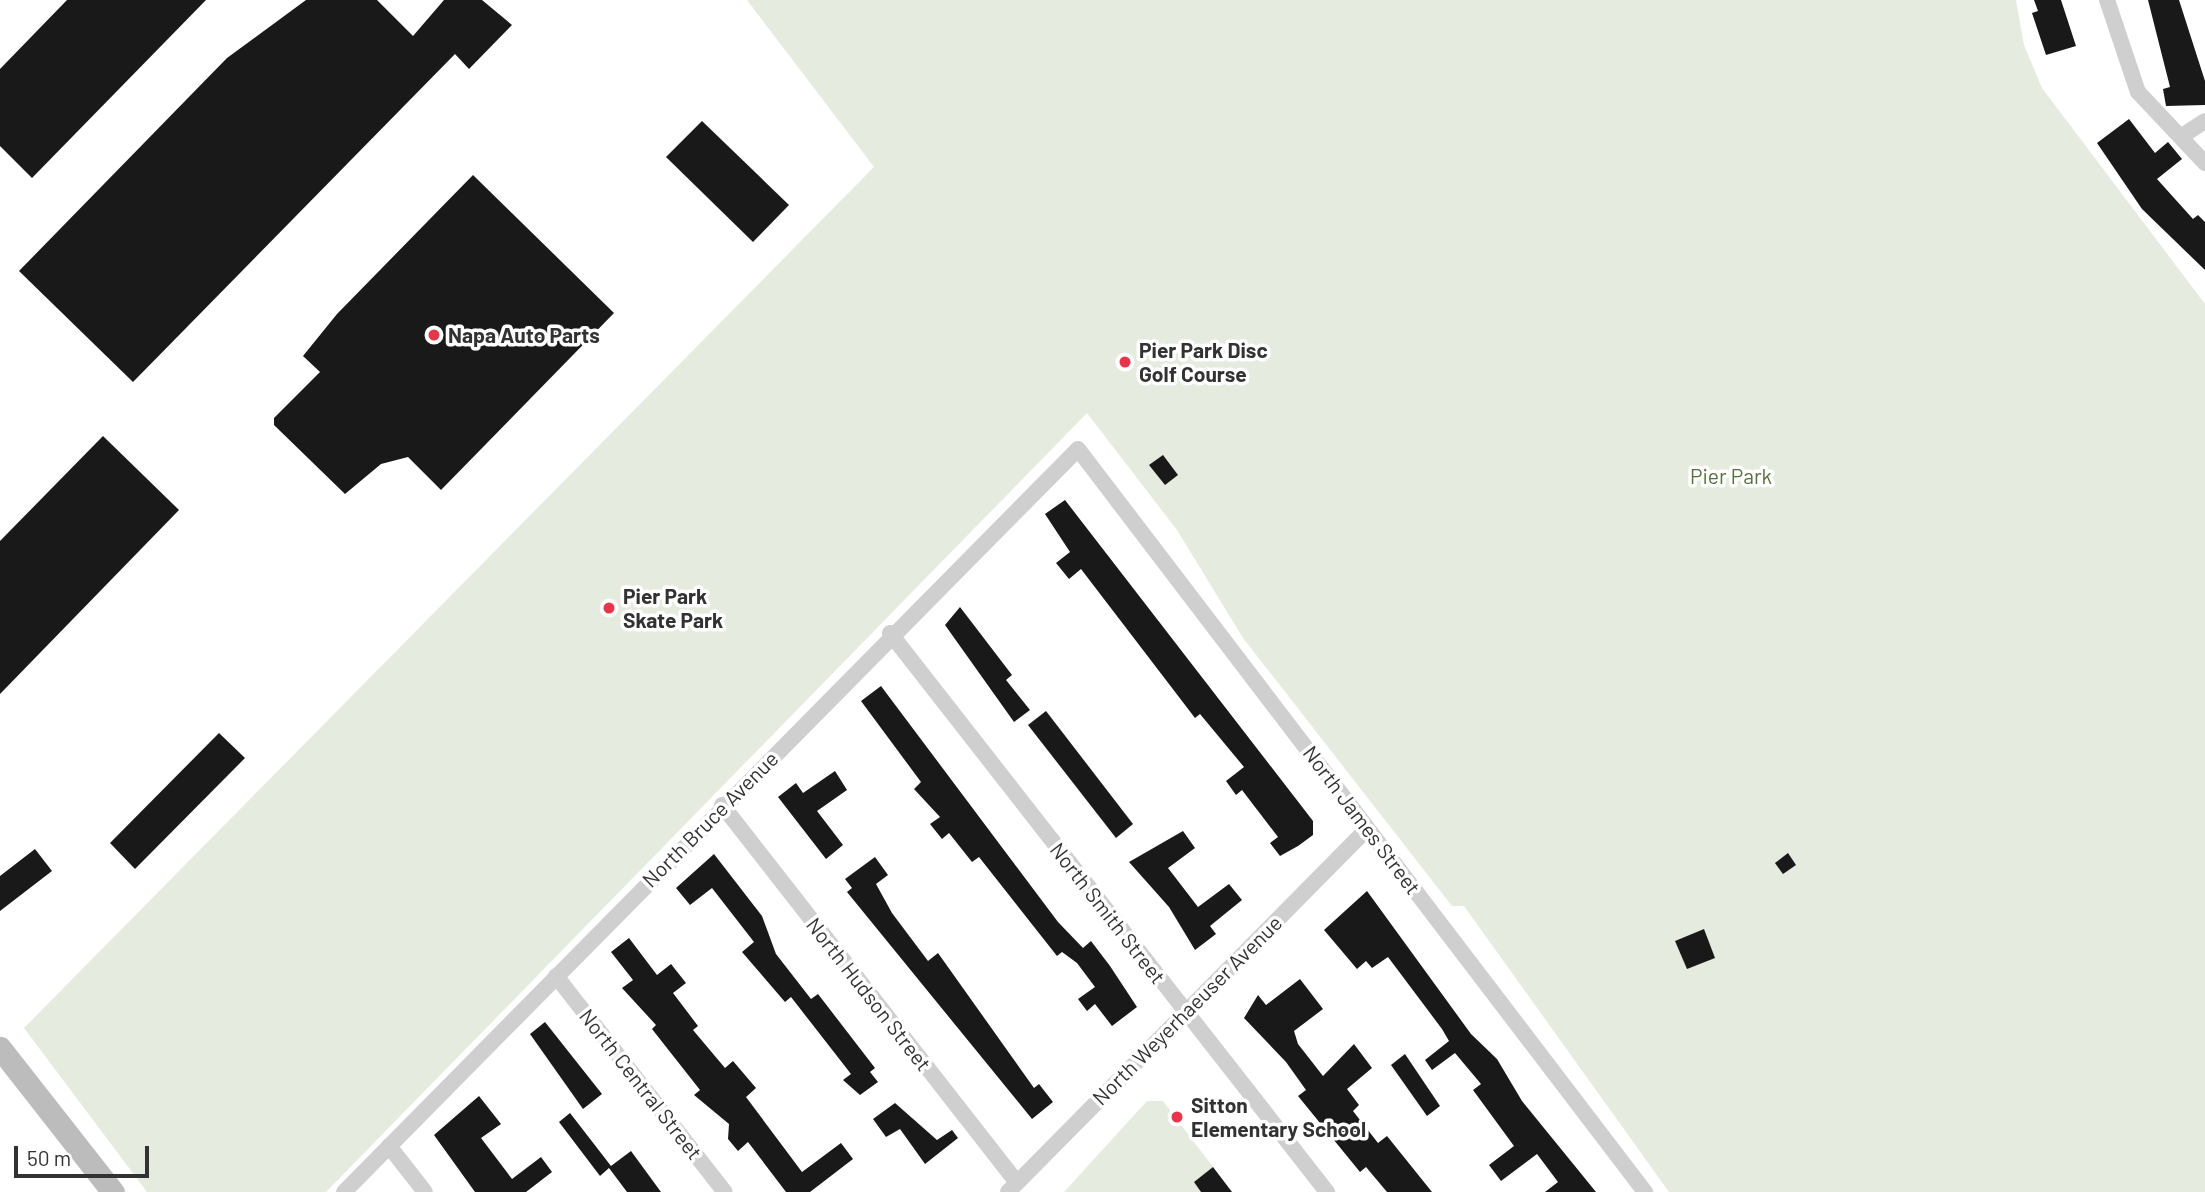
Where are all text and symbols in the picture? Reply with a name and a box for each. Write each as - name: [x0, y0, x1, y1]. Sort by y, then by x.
- place label: Napa Auto Parts: [448, 322, 600, 348]
- marker: Napa Auto Parts: [426, 327, 442, 343]
- place label: Pier Park Disc Golf Course: [1139, 337, 1268, 387]
- marker: Pier Park Disc Golf Course: [1117, 354, 1133, 370]
- park label: Pier Park: [1690, 463, 1772, 489]
- place label: Pier Park Skate Park: [623, 583, 723, 633]
- marker: Pier Park Skate Park: [601, 600, 617, 616]
- street label: North James Street: [1298, 741, 1426, 899]
- street label: North Bruce Avenue: [637, 746, 783, 892]
- street label: North Smith Street: [1045, 837, 1171, 989]
- street label: North Weyerhaeuser Avenue: [1087, 910, 1287, 1110]
- street label: North Hudson Street: [801, 912, 937, 1076]
- street label: North Central Street: [574, 1004, 708, 1164]
- place label: Sitton Elementary School: [1191, 1092, 1366, 1142]
- marker: Sitton Elementary School: [1169, 1109, 1185, 1125]
- scale bar: [18, 1132, 152, 1176]
- text: 50 m: [27, 1145, 71, 1170]

